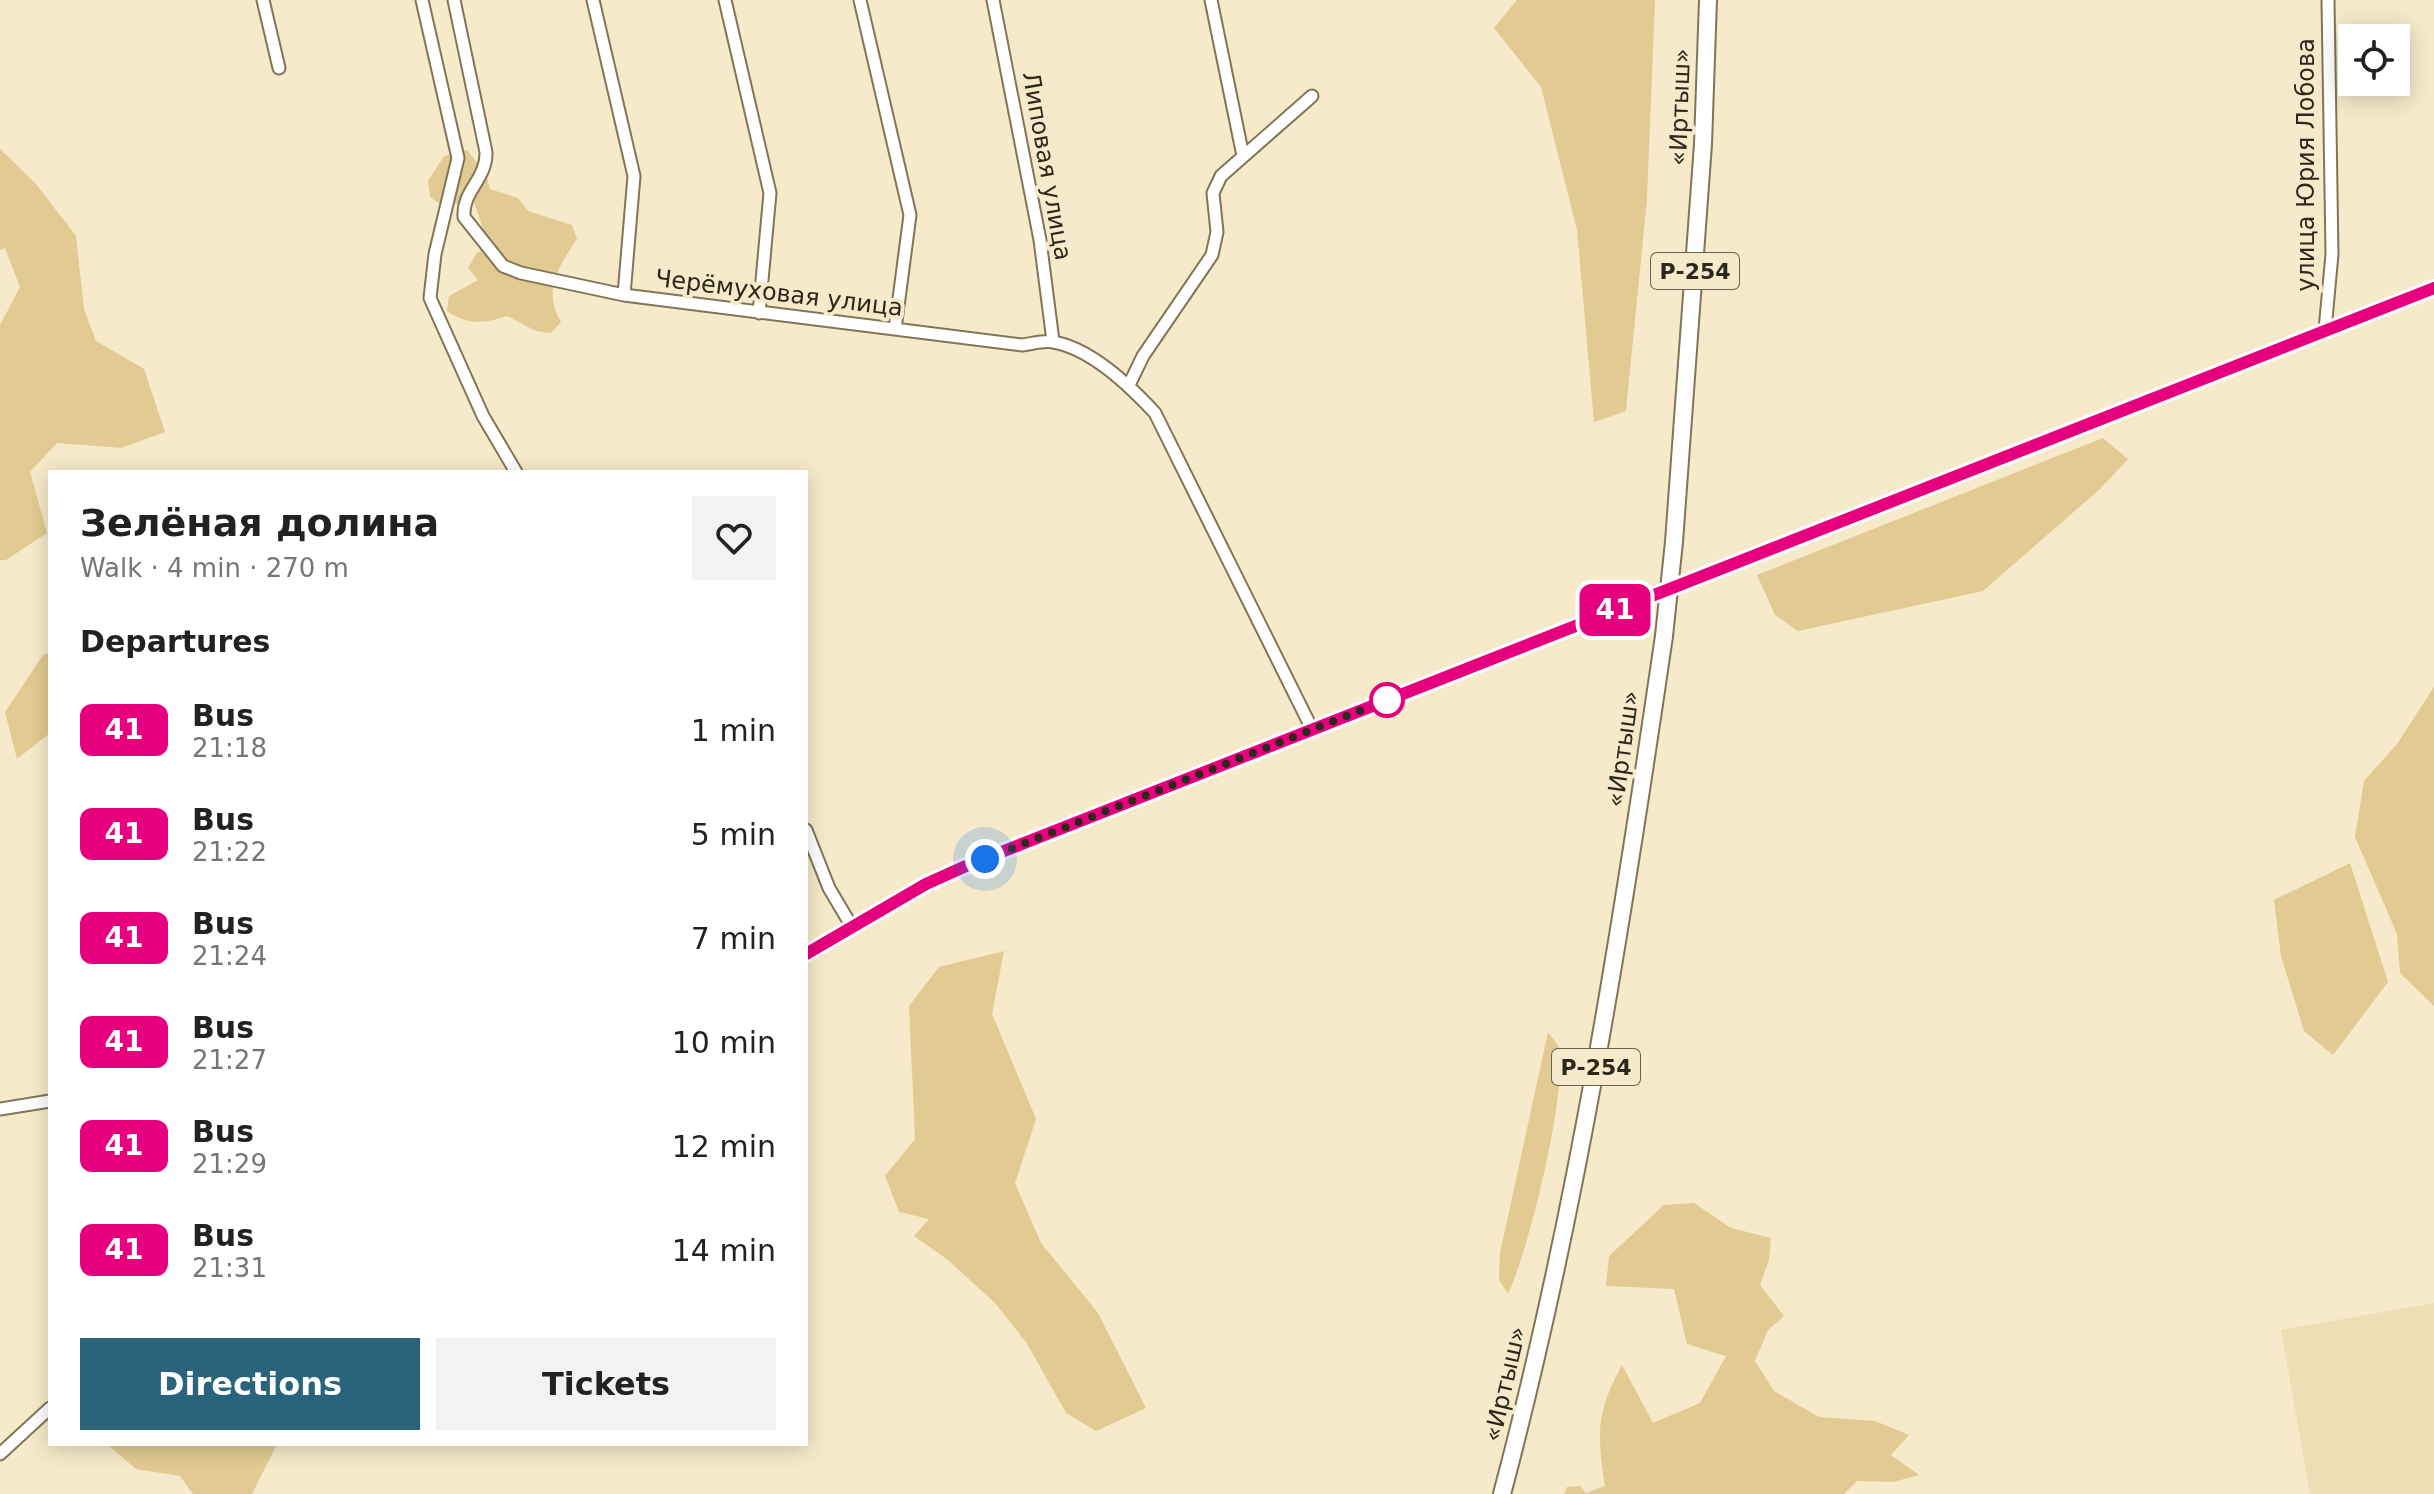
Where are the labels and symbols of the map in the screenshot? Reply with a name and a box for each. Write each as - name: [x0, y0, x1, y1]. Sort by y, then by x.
- street label: улица Юрия Лобова: [2292, 38, 2320, 292]
- street label: «Иртыш»: [1664, 48, 1696, 166]
- street label: Липовая улица: [1017, 69, 1077, 263]
- road number: Р-254: [1651, 253, 1739, 289]
- street label: Черёмуховая улица: [653, 264, 905, 322]
- line badge: 41: [1579, 584, 1651, 636]
- unlabelled marker: [1370, 683, 1404, 717]
- street label: «Иртыш»: [1601, 689, 1645, 809]
- your location: [965, 839, 1005, 879]
- road number: Р-254: [1552, 1049, 1640, 1085]
- street label: «Иртыш»: [1478, 1324, 1532, 1444]

